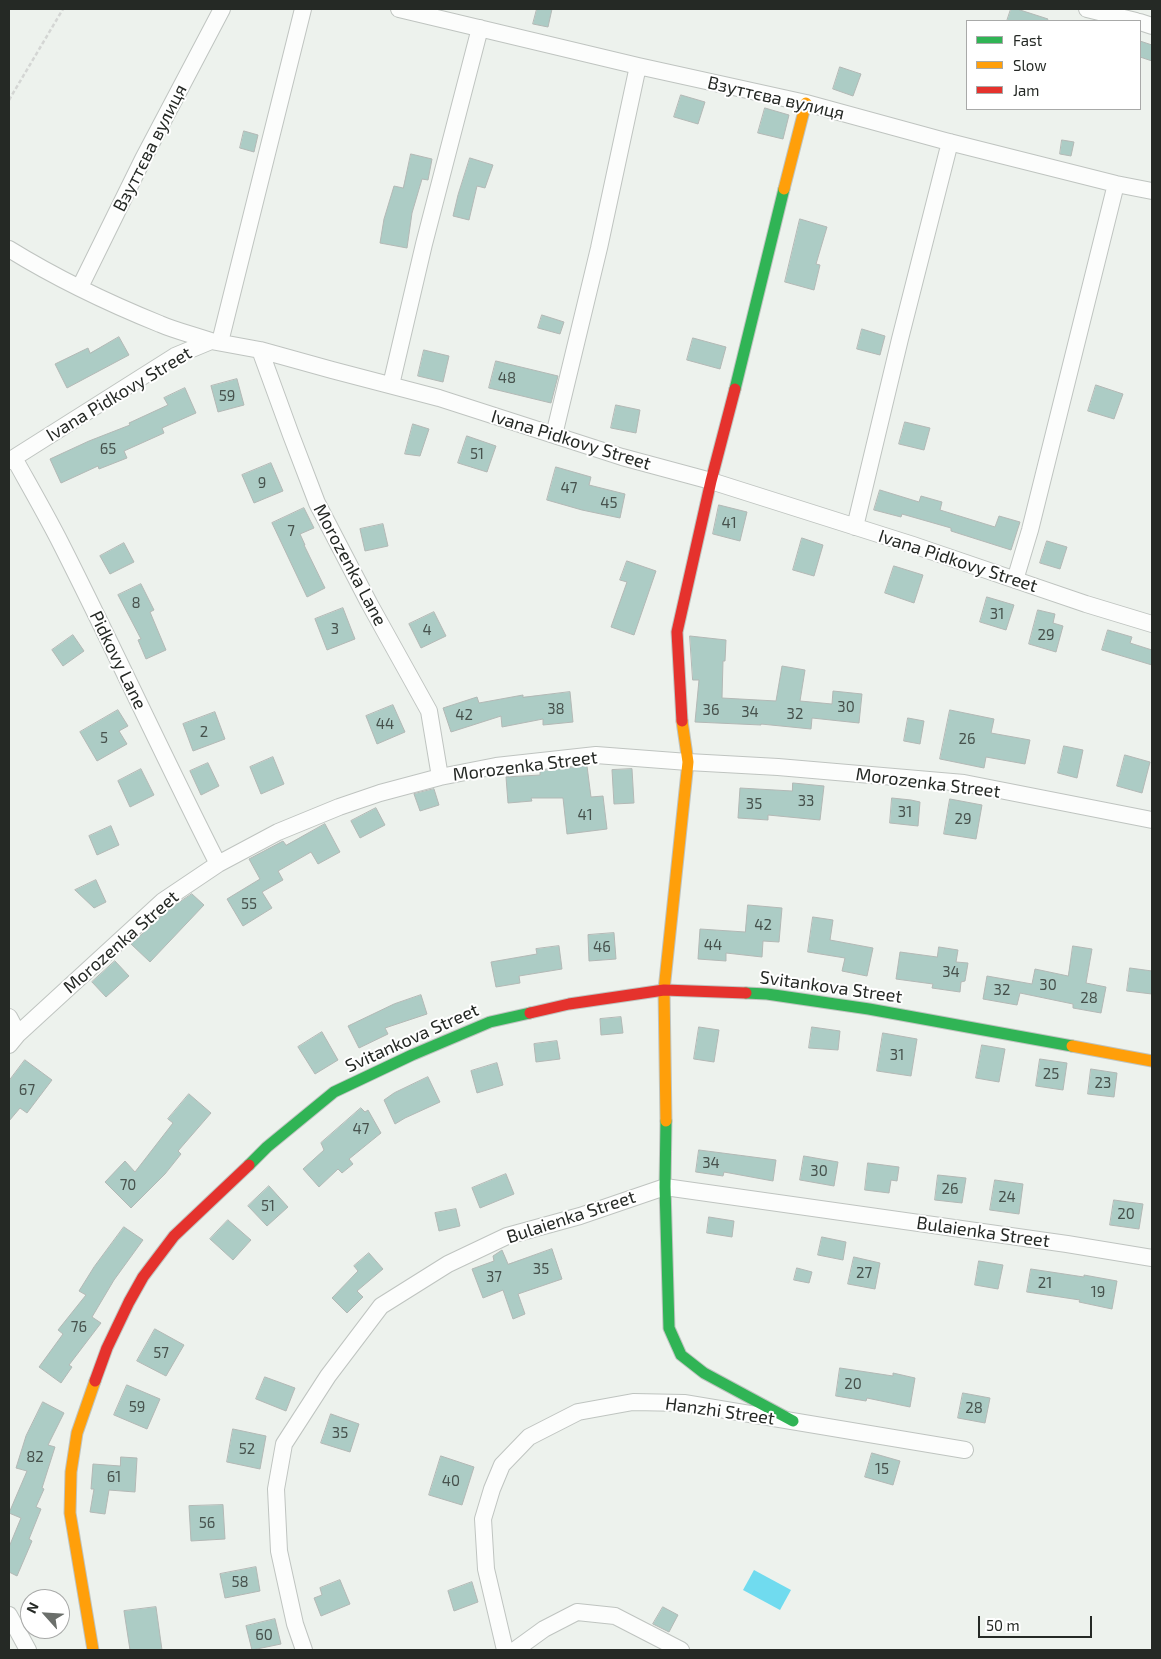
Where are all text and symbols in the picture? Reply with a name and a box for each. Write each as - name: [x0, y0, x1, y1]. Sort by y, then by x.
- legend: [966, 20, 1141, 110]
- text: Fast: [1013, 31, 1042, 49]
- text: Slow: [1013, 56, 1047, 74]
- street label: Взуттєва вулиця: [705, 72, 847, 124]
- street label: Взуттєва вулиця: [109, 81, 191, 215]
- text: Jam: [1013, 81, 1039, 99]
- street label: Ivana Pidkovy Street: [42, 342, 196, 446]
- house number: 48: [498, 369, 516, 387]
- house number: 59: [219, 387, 235, 405]
- street label: Ivana Pidkovy Street: [489, 405, 653, 475]
- house number: 65: [100, 440, 116, 458]
- house number: 51: [470, 445, 484, 463]
- house number: 9: [258, 474, 266, 492]
- house number: 47: [561, 479, 577, 497]
- house number: 45: [600, 494, 618, 512]
- street label: Morozenka Lane: [309, 500, 391, 630]
- house number: 41: [721, 514, 737, 532]
- house number: 7: [287, 522, 295, 540]
- street label: Ivana Pidkovy Street: [876, 525, 1040, 597]
- house number: 8: [131, 594, 141, 612]
- house number: 31: [990, 605, 1004, 623]
- street label: Pidkovy Lane: [85, 607, 151, 713]
- house number: 3: [331, 620, 339, 638]
- house number: 4: [422, 621, 432, 639]
- house number: 29: [1037, 626, 1055, 644]
- house number: 30: [837, 698, 855, 716]
- house number: 38: [547, 700, 565, 718]
- house number: 36: [703, 701, 719, 719]
- house number: 34: [741, 703, 759, 721]
- house number: 32: [787, 705, 803, 723]
- house number: 42: [455, 706, 473, 724]
- house number: 44: [376, 715, 394, 733]
- house number: 2: [200, 723, 208, 741]
- house number: 5: [100, 729, 108, 747]
- house number: 26: [958, 730, 976, 748]
- street label: Morozenka Street: [451, 746, 599, 786]
- street label: Morozenka Street: [854, 763, 1002, 803]
- house number: 33: [798, 792, 814, 810]
- house number: 35: [746, 795, 762, 813]
- house number: 31: [898, 803, 912, 821]
- house number: 41: [577, 806, 593, 824]
- house number: 29: [954, 810, 972, 828]
- street label: Morozenka Street: [59, 886, 183, 998]
- house number: 55: [241, 895, 257, 913]
- house number: 42: [754, 916, 772, 934]
- house number: 44: [704, 936, 722, 954]
- house number: 46: [593, 938, 611, 956]
- house number: 34: [942, 963, 960, 981]
- street label: Svitankova Street: [758, 966, 904, 1008]
- house number: 30: [1039, 976, 1057, 994]
- house number: 32: [994, 981, 1010, 999]
- house number: 28: [1080, 989, 1098, 1007]
- street label: Svitankova Street: [342, 999, 482, 1077]
- house number: 31: [890, 1046, 904, 1064]
- house number: 25: [1043, 1065, 1059, 1083]
- house number: 23: [1095, 1074, 1111, 1092]
- house number: 67: [19, 1081, 35, 1099]
- house number: 47: [353, 1120, 369, 1138]
- house number: 34: [702, 1154, 720, 1172]
- house number: 30: [810, 1162, 828, 1180]
- house number: 70: [120, 1176, 136, 1194]
- house number: 26: [941, 1180, 959, 1198]
- street label: Bulaienka Street: [504, 1186, 638, 1248]
- house number: 24: [998, 1188, 1016, 1206]
- house number: 51: [261, 1197, 275, 1215]
- house number: 20: [1117, 1205, 1135, 1223]
- street label: Bulaienka Street: [915, 1212, 1051, 1252]
- house number: 35: [533, 1260, 549, 1278]
- house number: 27: [856, 1264, 872, 1282]
- house number: 37: [486, 1268, 502, 1286]
- house number: 21: [1038, 1274, 1052, 1292]
- house number: 19: [1091, 1283, 1105, 1301]
- house number: 76: [71, 1318, 87, 1336]
- house number: 57: [153, 1344, 169, 1362]
- house number: 20: [844, 1375, 862, 1393]
- street label: Hanzhi Street: [664, 1393, 776, 1429]
- house number: 59: [129, 1398, 145, 1416]
- house number: 28: [965, 1399, 983, 1417]
- house number: 35: [332, 1424, 348, 1442]
- house number: 52: [239, 1440, 255, 1458]
- house number: 82: [26, 1448, 44, 1466]
- house number: 15: [875, 1460, 889, 1478]
- house number: 61: [107, 1468, 121, 1486]
- house number: 40: [442, 1472, 460, 1490]
- house number: 56: [199, 1514, 215, 1532]
- house number: 58: [231, 1573, 249, 1591]
- north arrow: [20, 1589, 70, 1639]
- text: N: [22, 1599, 42, 1616]
- scale bar: [981, 1606, 1095, 1638]
- text: 50 m: [986, 1616, 1020, 1634]
- house number: 60: [255, 1626, 273, 1644]

